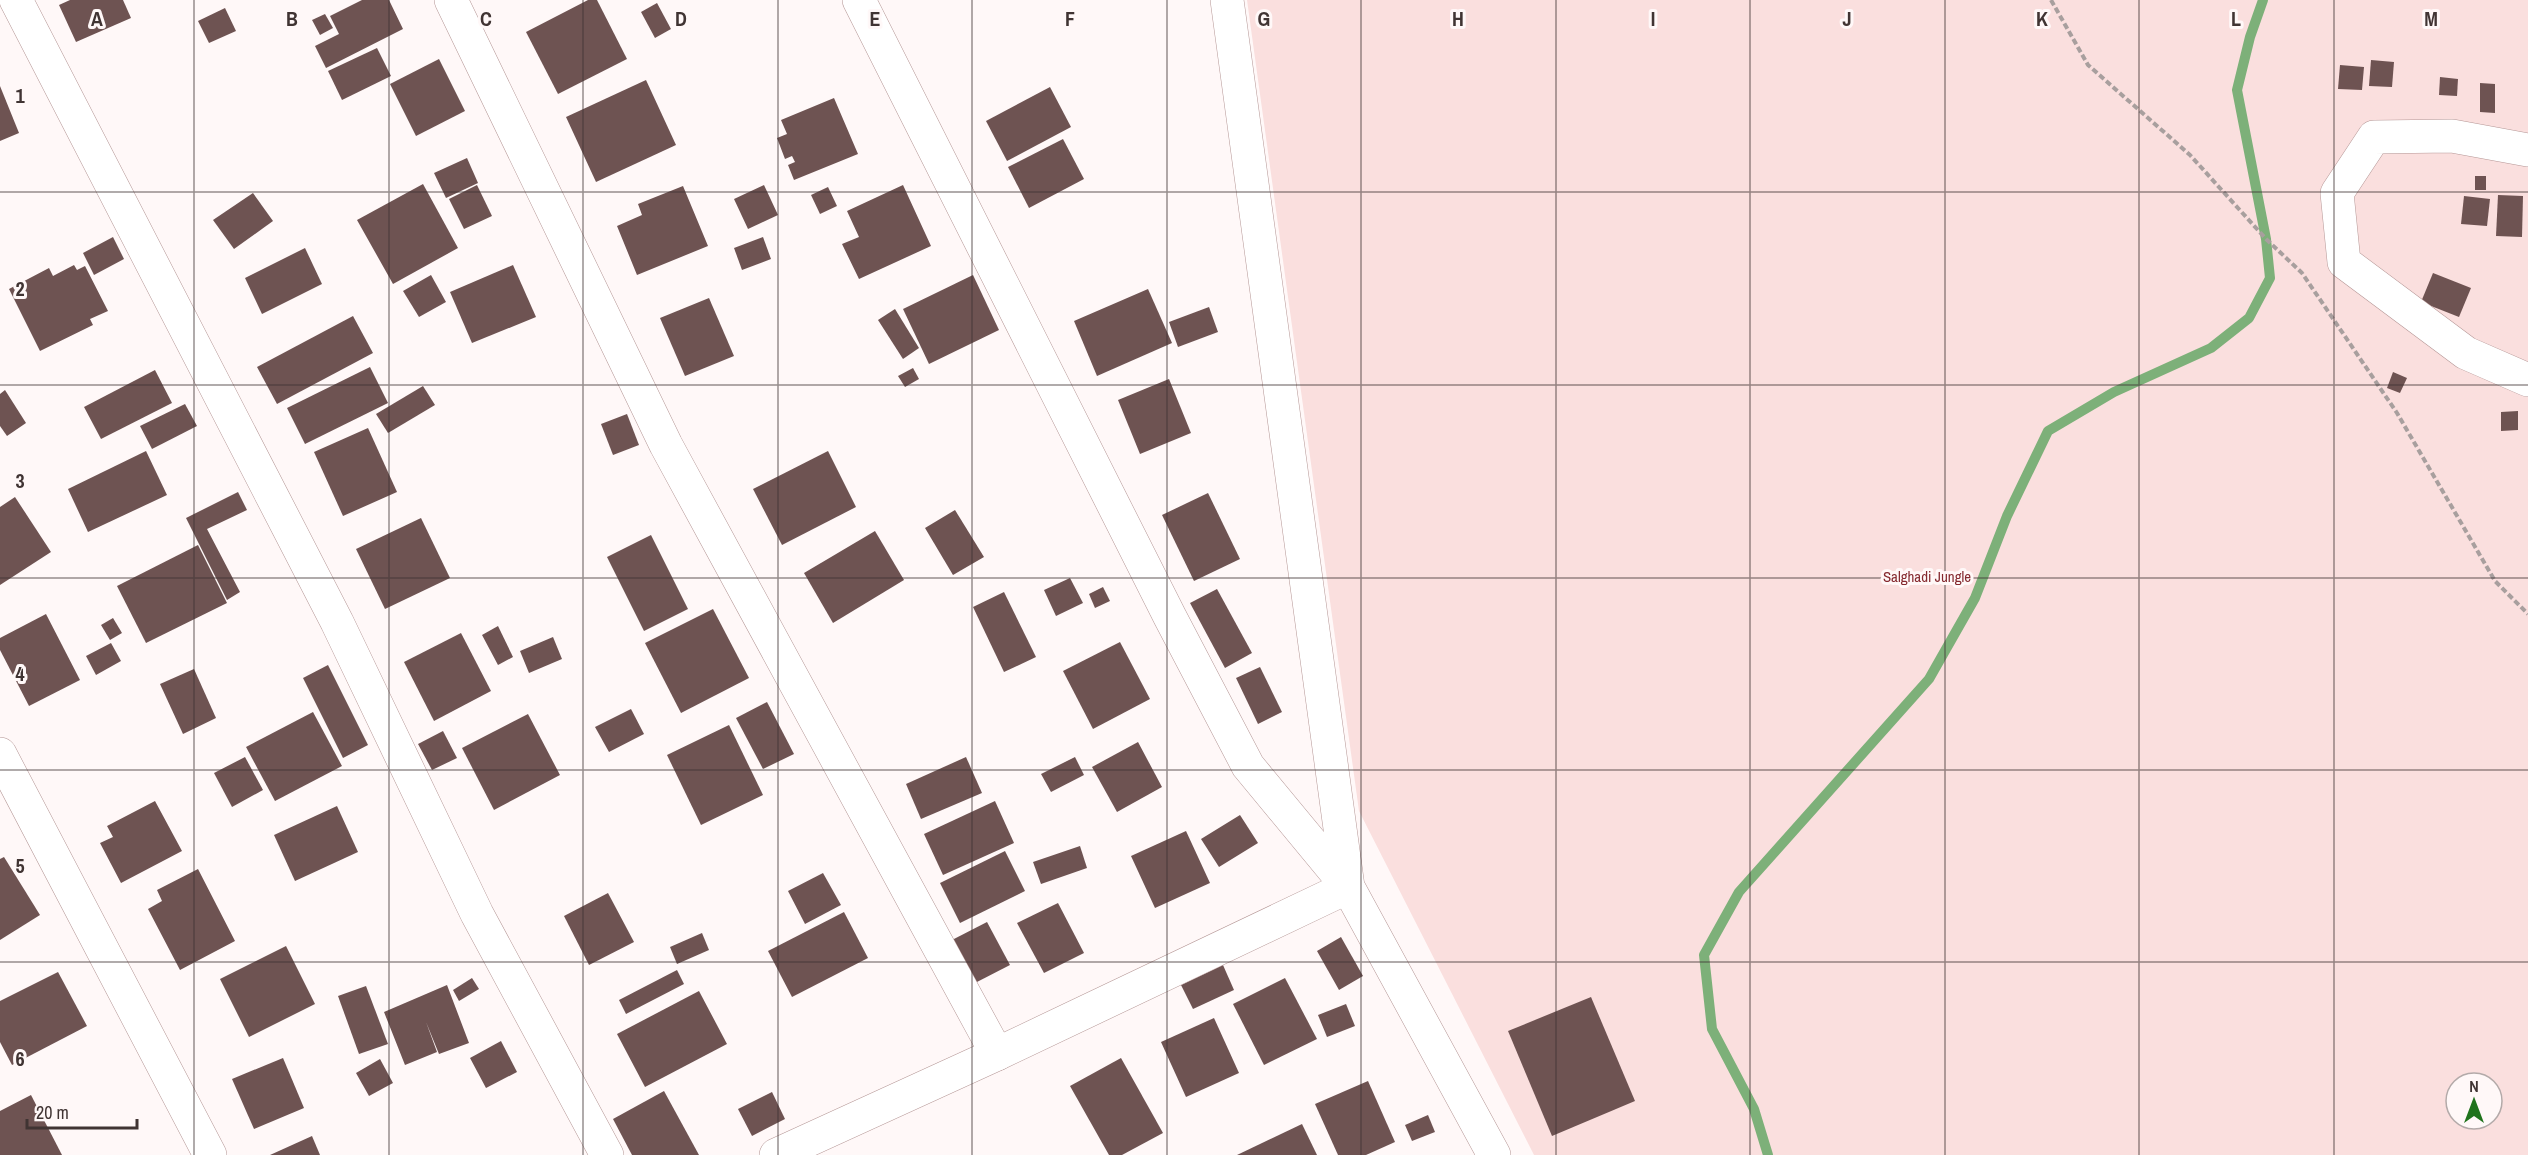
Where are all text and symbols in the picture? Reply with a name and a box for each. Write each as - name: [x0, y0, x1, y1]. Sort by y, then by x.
- text: A: [91, 5, 103, 32]
- text: B: [286, 5, 298, 32]
- text: C: [480, 5, 492, 32]
- text: D: [675, 5, 687, 32]
- text: E: [870, 5, 881, 32]
- text: F: [1065, 5, 1075, 32]
- text: G: [1258, 5, 1270, 32]
- text: H: [1452, 5, 1464, 32]
- text: I: [1651, 5, 1655, 32]
- text: J: [1842, 5, 1852, 32]
- text: K: [2036, 5, 2048, 32]
- text: L: [2231, 5, 2241, 32]
- text: M: [2424, 5, 2438, 32]
- text: 1: [15, 82, 25, 109]
- text: 2: [15, 275, 25, 302]
- text: 3: [15, 467, 25, 494]
- park label: Salghadi Jungle: [1883, 566, 1971, 587]
- text: 4: [15, 660, 25, 687]
- text: 5: [15, 852, 25, 879]
- text: 6: [15, 1045, 25, 1072]
- north arrow: [2444, 1071, 2504, 1131]
- text: N: [2469, 1075, 2479, 1097]
- scale bar: [27, 1092, 136, 1130]
- text: 20 m: [36, 1100, 69, 1125]

